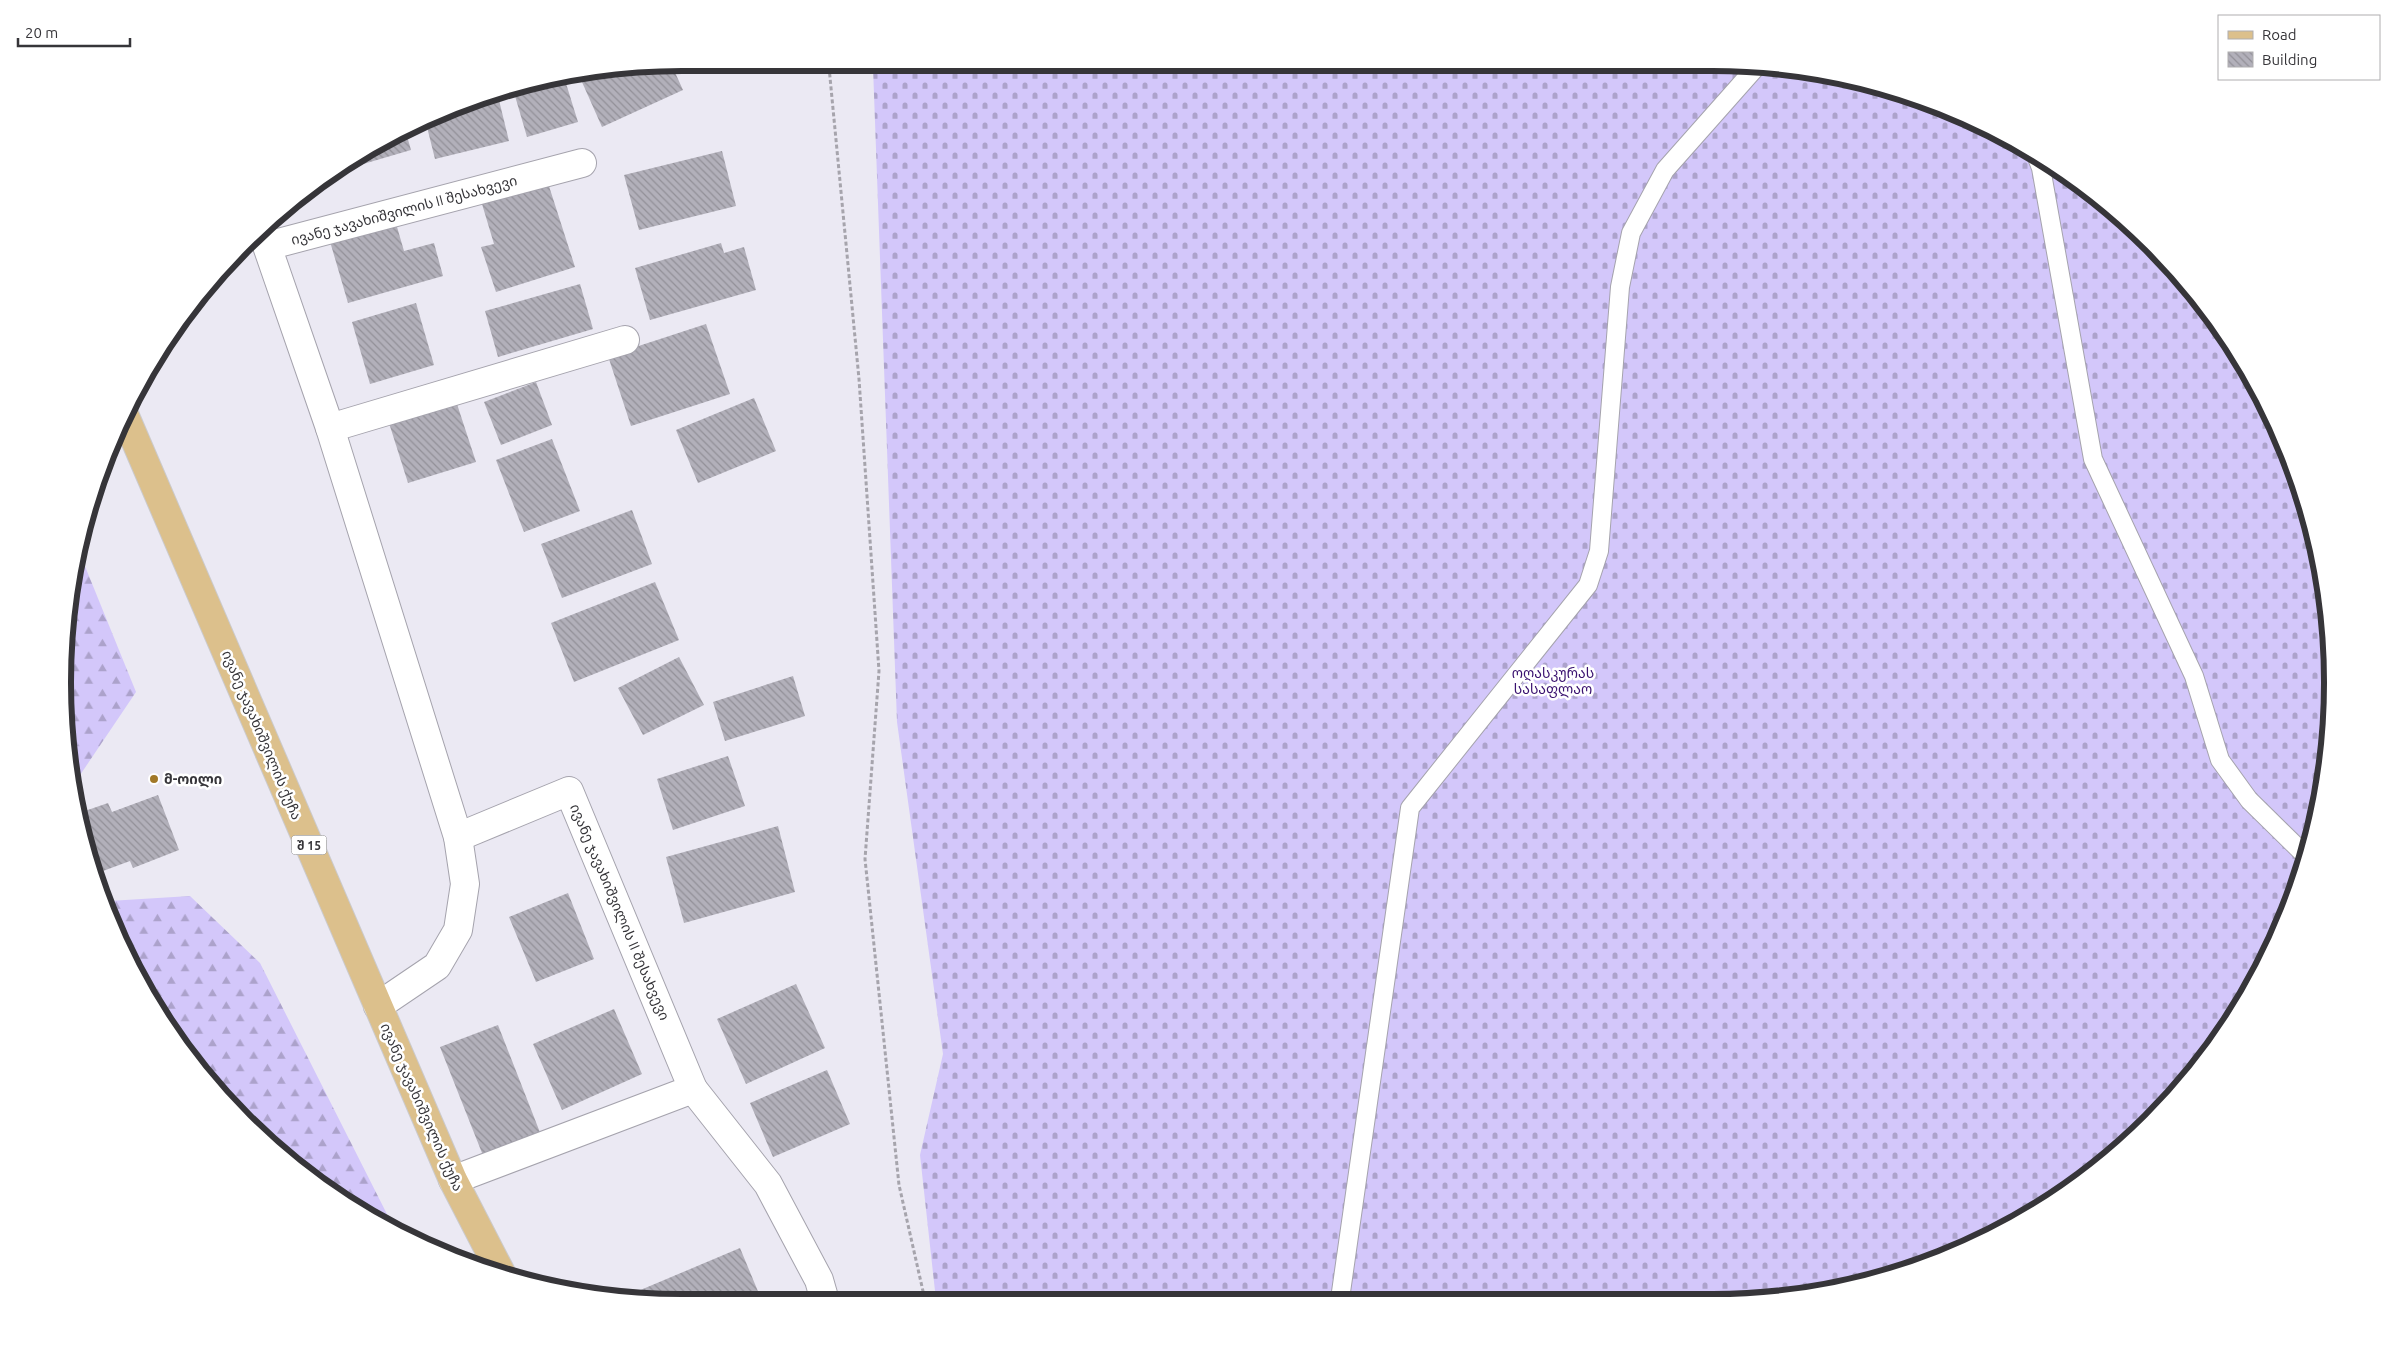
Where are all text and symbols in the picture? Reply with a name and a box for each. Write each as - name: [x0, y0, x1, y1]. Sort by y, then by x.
- scale bar: [18, 15, 130, 47]
- legend: [2218, 15, 2380, 80]
- text: 20 m: [25, 24, 58, 41]
- text: Road: [2262, 26, 2297, 43]
- text: Building: [2262, 51, 2317, 68]
- street label: ივანე ჯავახიშვილის II შესახვევი: [289, 172, 519, 249]
- street label: ივანე ჯავახიშვილის ქუჩა: [218, 648, 305, 823]
- park label: ოღასკურას სასაფლაო: [1512, 665, 1594, 698]
- place label: მ-ოილი: [164, 771, 222, 788]
- marker: მ-ოილი: [148, 773, 160, 785]
- street label: ივანე ჯავახიშვილის II შესახვევი: [566, 801, 673, 1023]
- road number: შ 15: [292, 836, 326, 854]
- street label: ივანე ჯავახიშვილის ქუჩა: [377, 1020, 466, 1194]

